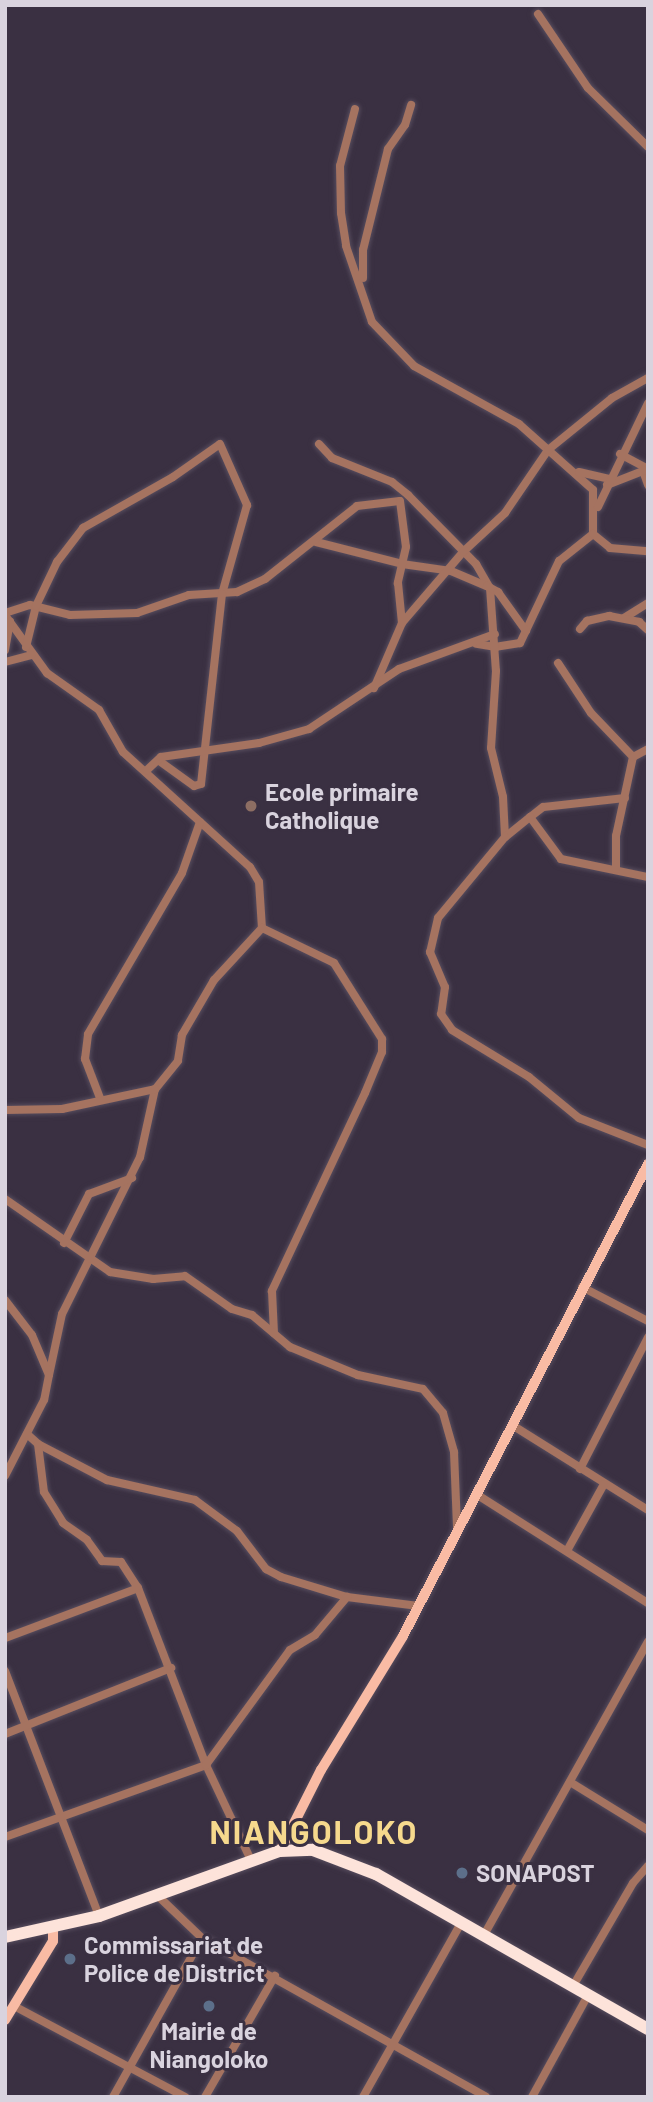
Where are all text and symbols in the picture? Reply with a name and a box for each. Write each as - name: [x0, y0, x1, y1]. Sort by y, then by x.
- place label: Ecole primaire Catholique: [265, 778, 419, 834]
- marker: Ecole primaire Catholique: [243, 798, 259, 814]
- district label: NIANGOLOKO: [211, 1812, 417, 1850]
- place label: SONAPOST: [476, 1859, 595, 1887]
- marker: SONAPOST: [454, 1865, 470, 1881]
- place label: Commissariat de Police de District: [84, 1931, 265, 1987]
- marker: Commissariat de Police de District: [62, 1951, 78, 1967]
- marker: Mairie de Niangoloko: [201, 1998, 217, 2014]
- place label: Mairie de Niangoloko: [150, 2017, 268, 2073]

